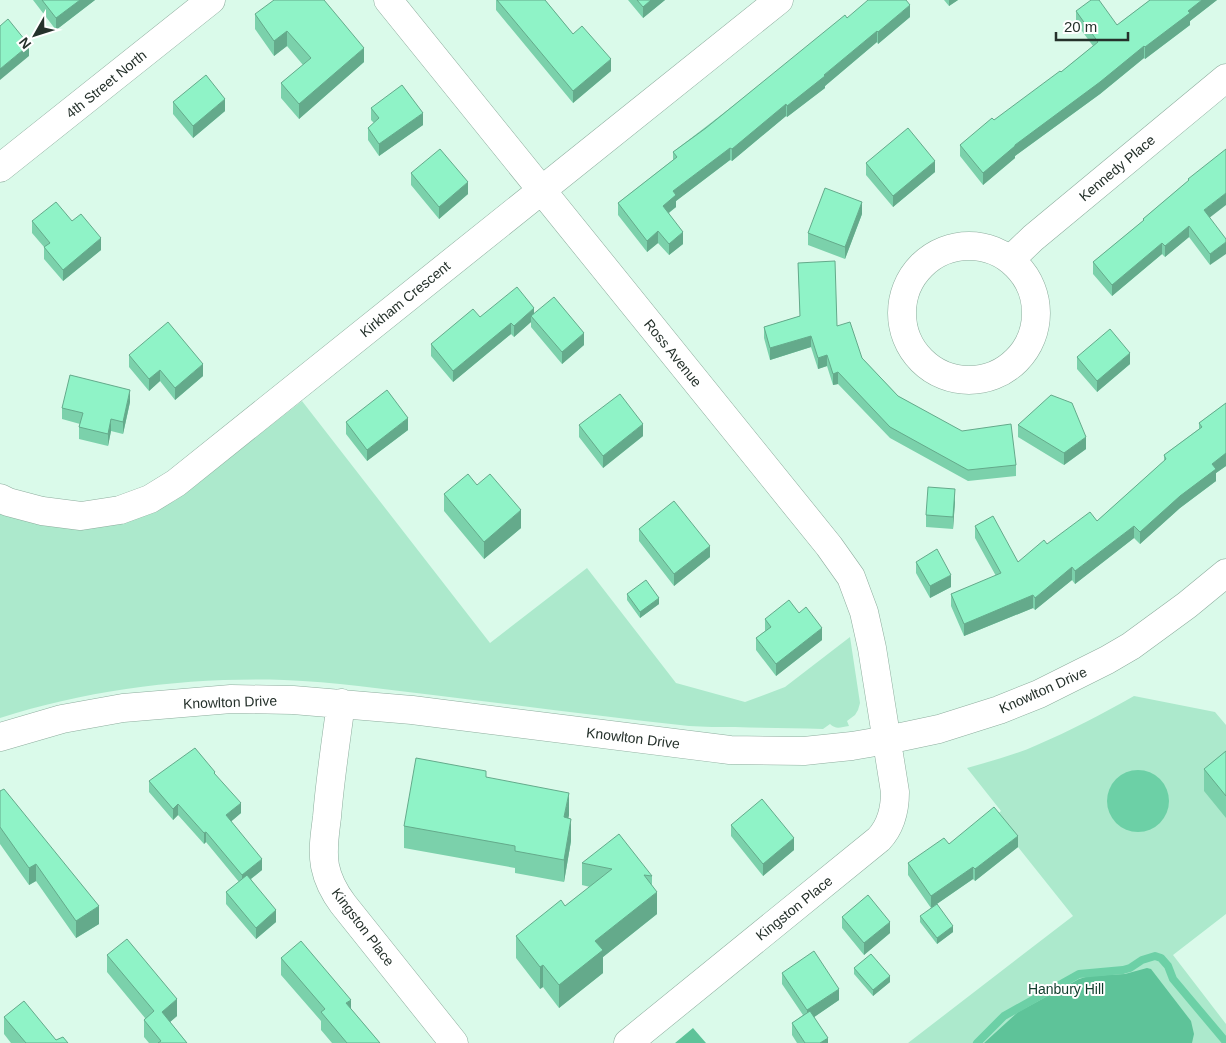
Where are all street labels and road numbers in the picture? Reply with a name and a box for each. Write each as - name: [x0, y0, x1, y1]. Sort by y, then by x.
- street label: 4th Street North: [63, 47, 149, 121]
- street label: Kennedy Place: [1076, 131, 1158, 204]
- street label: Kirkham Crescent: [357, 258, 453, 340]
- street label: Ross Avenue: [641, 316, 705, 390]
- street label: Knowlton Drive: [997, 663, 1089, 716]
- street label: Knowlton Drive: [183, 692, 278, 712]
- street label: Knowlton Drive: [585, 724, 681, 752]
- street label: Kingston Place: [753, 872, 835, 944]
- street label: Kingston Place: [329, 885, 398, 969]

